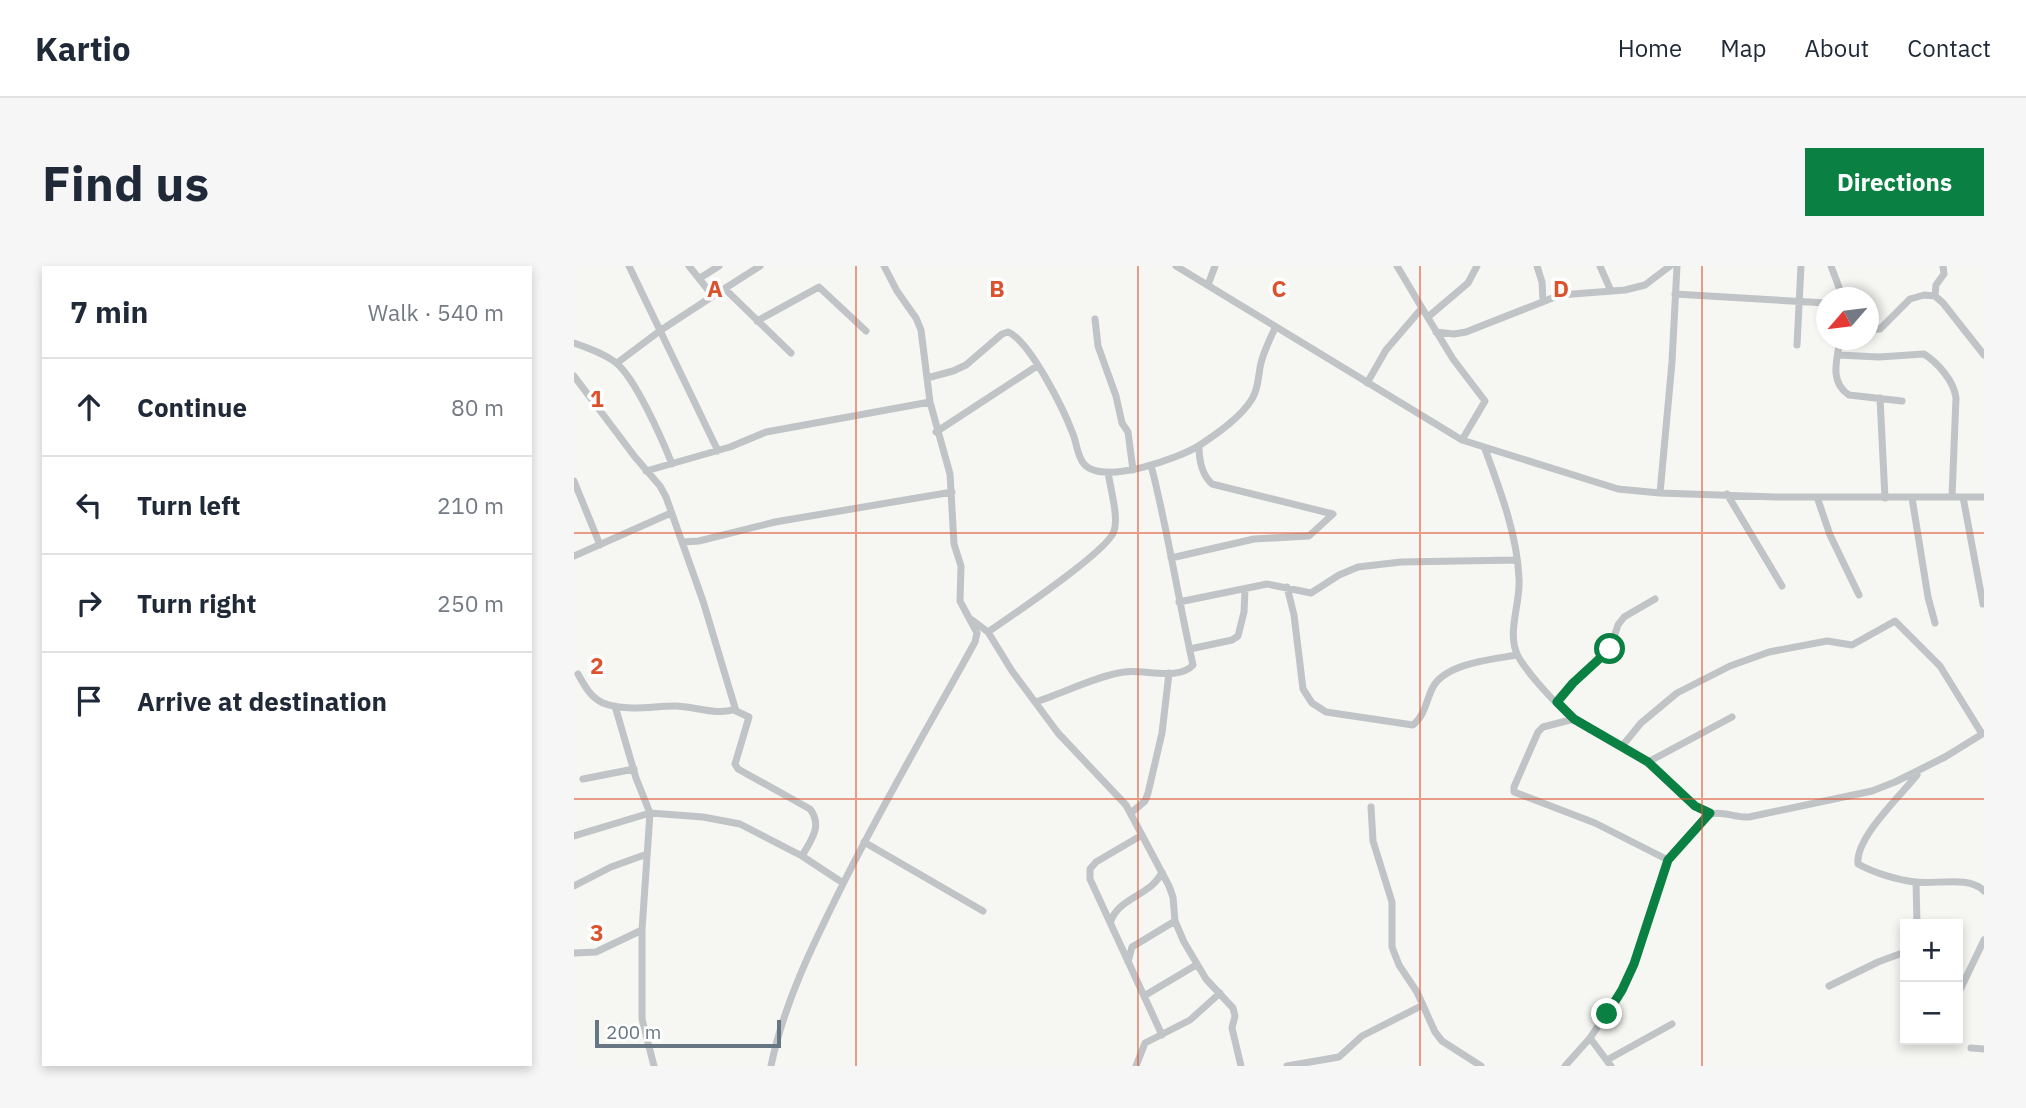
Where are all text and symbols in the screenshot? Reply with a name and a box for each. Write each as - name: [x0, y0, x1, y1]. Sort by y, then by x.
- text: Kartio: [35, 27, 131, 70]
- text: Home: [1618, 32, 1682, 64]
- text: Map: [1720, 32, 1766, 64]
- text: About: [1804, 32, 1869, 64]
- text: Contact: [1907, 32, 1991, 64]
- button: Directions: [1805, 148, 1984, 216]
- text: Find us: [42, 151, 209, 214]
- text: A: [707, 273, 723, 303]
- text: B: [989, 273, 1005, 303]
- text: C: [1272, 273, 1287, 303]
- text: D: [1553, 273, 1569, 303]
- north arrow: [1816, 287, 1879, 350]
- text: 7 min: [70, 292, 148, 331]
- text: Walk · 540 m: [368, 297, 504, 327]
- text: 1: [590, 383, 604, 413]
- icon: ahead: [70, 388, 108, 426]
- text: Continue: [137, 390, 247, 424]
- text: 80 m: [451, 392, 504, 422]
- icon: left: [70, 486, 108, 524]
- text: Turn left: [137, 488, 240, 522]
- text: 210 m: [437, 490, 504, 520]
- icon: right: [70, 584, 108, 622]
- text: Turn right: [137, 586, 256, 620]
- text: 250 m: [437, 588, 504, 618]
- route start: [1594, 633, 1625, 664]
- text: 2: [590, 650, 604, 680]
- icon: arrive: [70, 682, 108, 720]
- text: Arrive at destination: [137, 684, 387, 718]
- text: 3: [590, 917, 604, 947]
- map controls: [1900, 919, 1963, 1045]
- button: +: [1900, 919, 1963, 982]
- button: −: [1900, 982, 1963, 1045]
- route end: [1591, 998, 1622, 1029]
- scale bar: [595, 1017, 780, 1049]
- text: 200 m: [606, 1020, 661, 1044]

